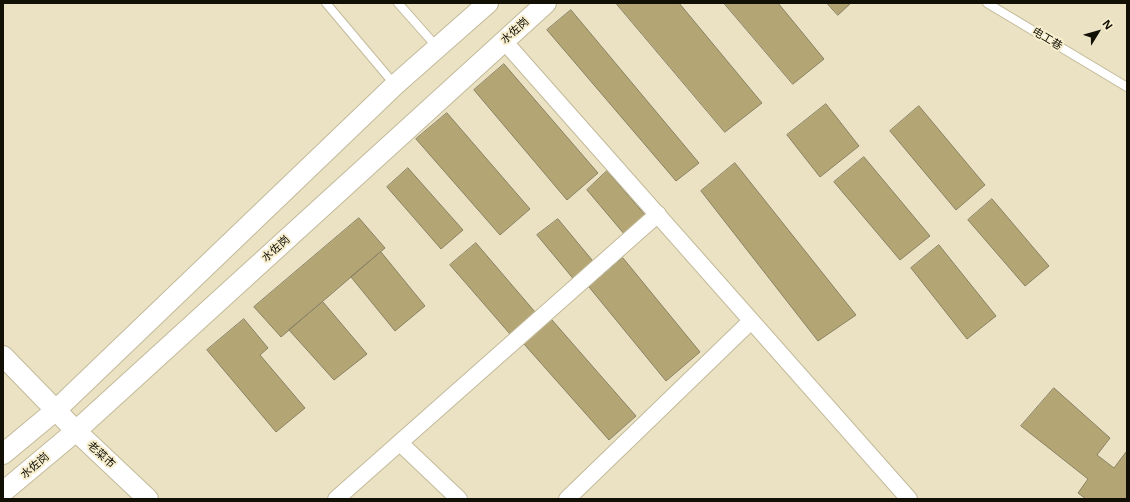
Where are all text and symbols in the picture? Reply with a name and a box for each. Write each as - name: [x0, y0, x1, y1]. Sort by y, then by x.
- north arrow: [1078, 12, 1118, 52]
- street label: 水佐岗: [498, 15, 532, 47]
- text: N: [1099, 16, 1117, 33]
- street label: 电工巷: [1029, 25, 1065, 53]
- street label: 水佐岗: [259, 233, 293, 265]
- street label: 老菜市: [84, 439, 118, 471]
- street label: 水佐岗: [18, 450, 52, 482]

